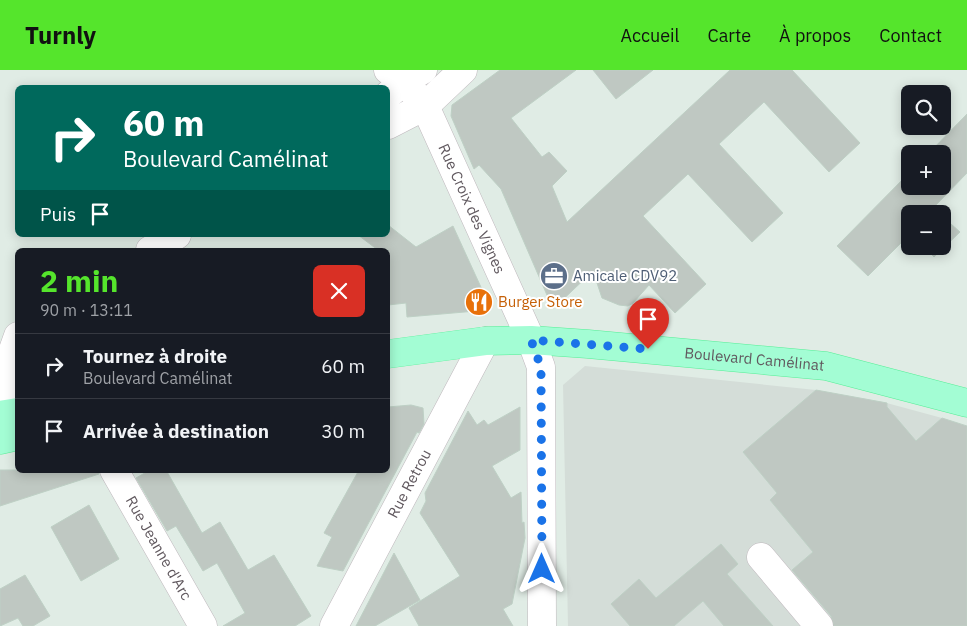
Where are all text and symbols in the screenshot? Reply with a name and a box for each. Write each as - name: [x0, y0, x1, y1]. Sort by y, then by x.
- text: Turnly: [25, 19, 96, 51]
- text: Accueil: [620, 24, 679, 47]
- text: Carte: [707, 24, 751, 47]
- text: À propos: [779, 24, 851, 47]
- text: Contact: [879, 24, 942, 47]
- map controls: [901, 85, 951, 255]
- button: search: [901, 85, 951, 135]
- text: 60 m: [123, 100, 205, 146]
- icon: right: [40, 105, 105, 170]
- street label: Rue Croix des Vignes: [434, 141, 510, 277]
- text: Boulevard Camélinat: [123, 144, 328, 173]
- button: +: [901, 145, 951, 195]
- icon: arrive: [86, 200, 114, 228]
- text: Puis: [40, 202, 76, 226]
- button: −: [901, 205, 951, 255]
- text: 2 min: [40, 261, 118, 300]
- office icon: Amicale CDV92: [539, 261, 569, 291]
- button: close: [313, 265, 365, 317]
- place label: Amicale CDV92: [573, 266, 677, 285]
- restaurant icon: Burger Store: [464, 287, 494, 317]
- place label: Burger Store: [498, 292, 583, 311]
- pin: [627, 298, 669, 349]
- text: 90 m · 13:11: [40, 300, 133, 320]
- icon: arrive: [634, 305, 662, 333]
- street label: Boulevard Camélinat: [684, 343, 825, 375]
- text: Tournez à droite: [83, 344, 227, 368]
- icon: right: [40, 352, 68, 380]
- text: 60 m: [321, 354, 365, 378]
- text: Boulevard Camélinat: [83, 368, 232, 388]
- icon: arrive: [40, 417, 68, 445]
- text: Arrivée à destination: [83, 419, 269, 443]
- text: 30 m: [321, 419, 365, 443]
- street label: Rue Retrou: [383, 446, 435, 521]
- street label: Rue Jeanne d'Arc: [122, 492, 196, 604]
- position arrow: [515, 542, 567, 594]

